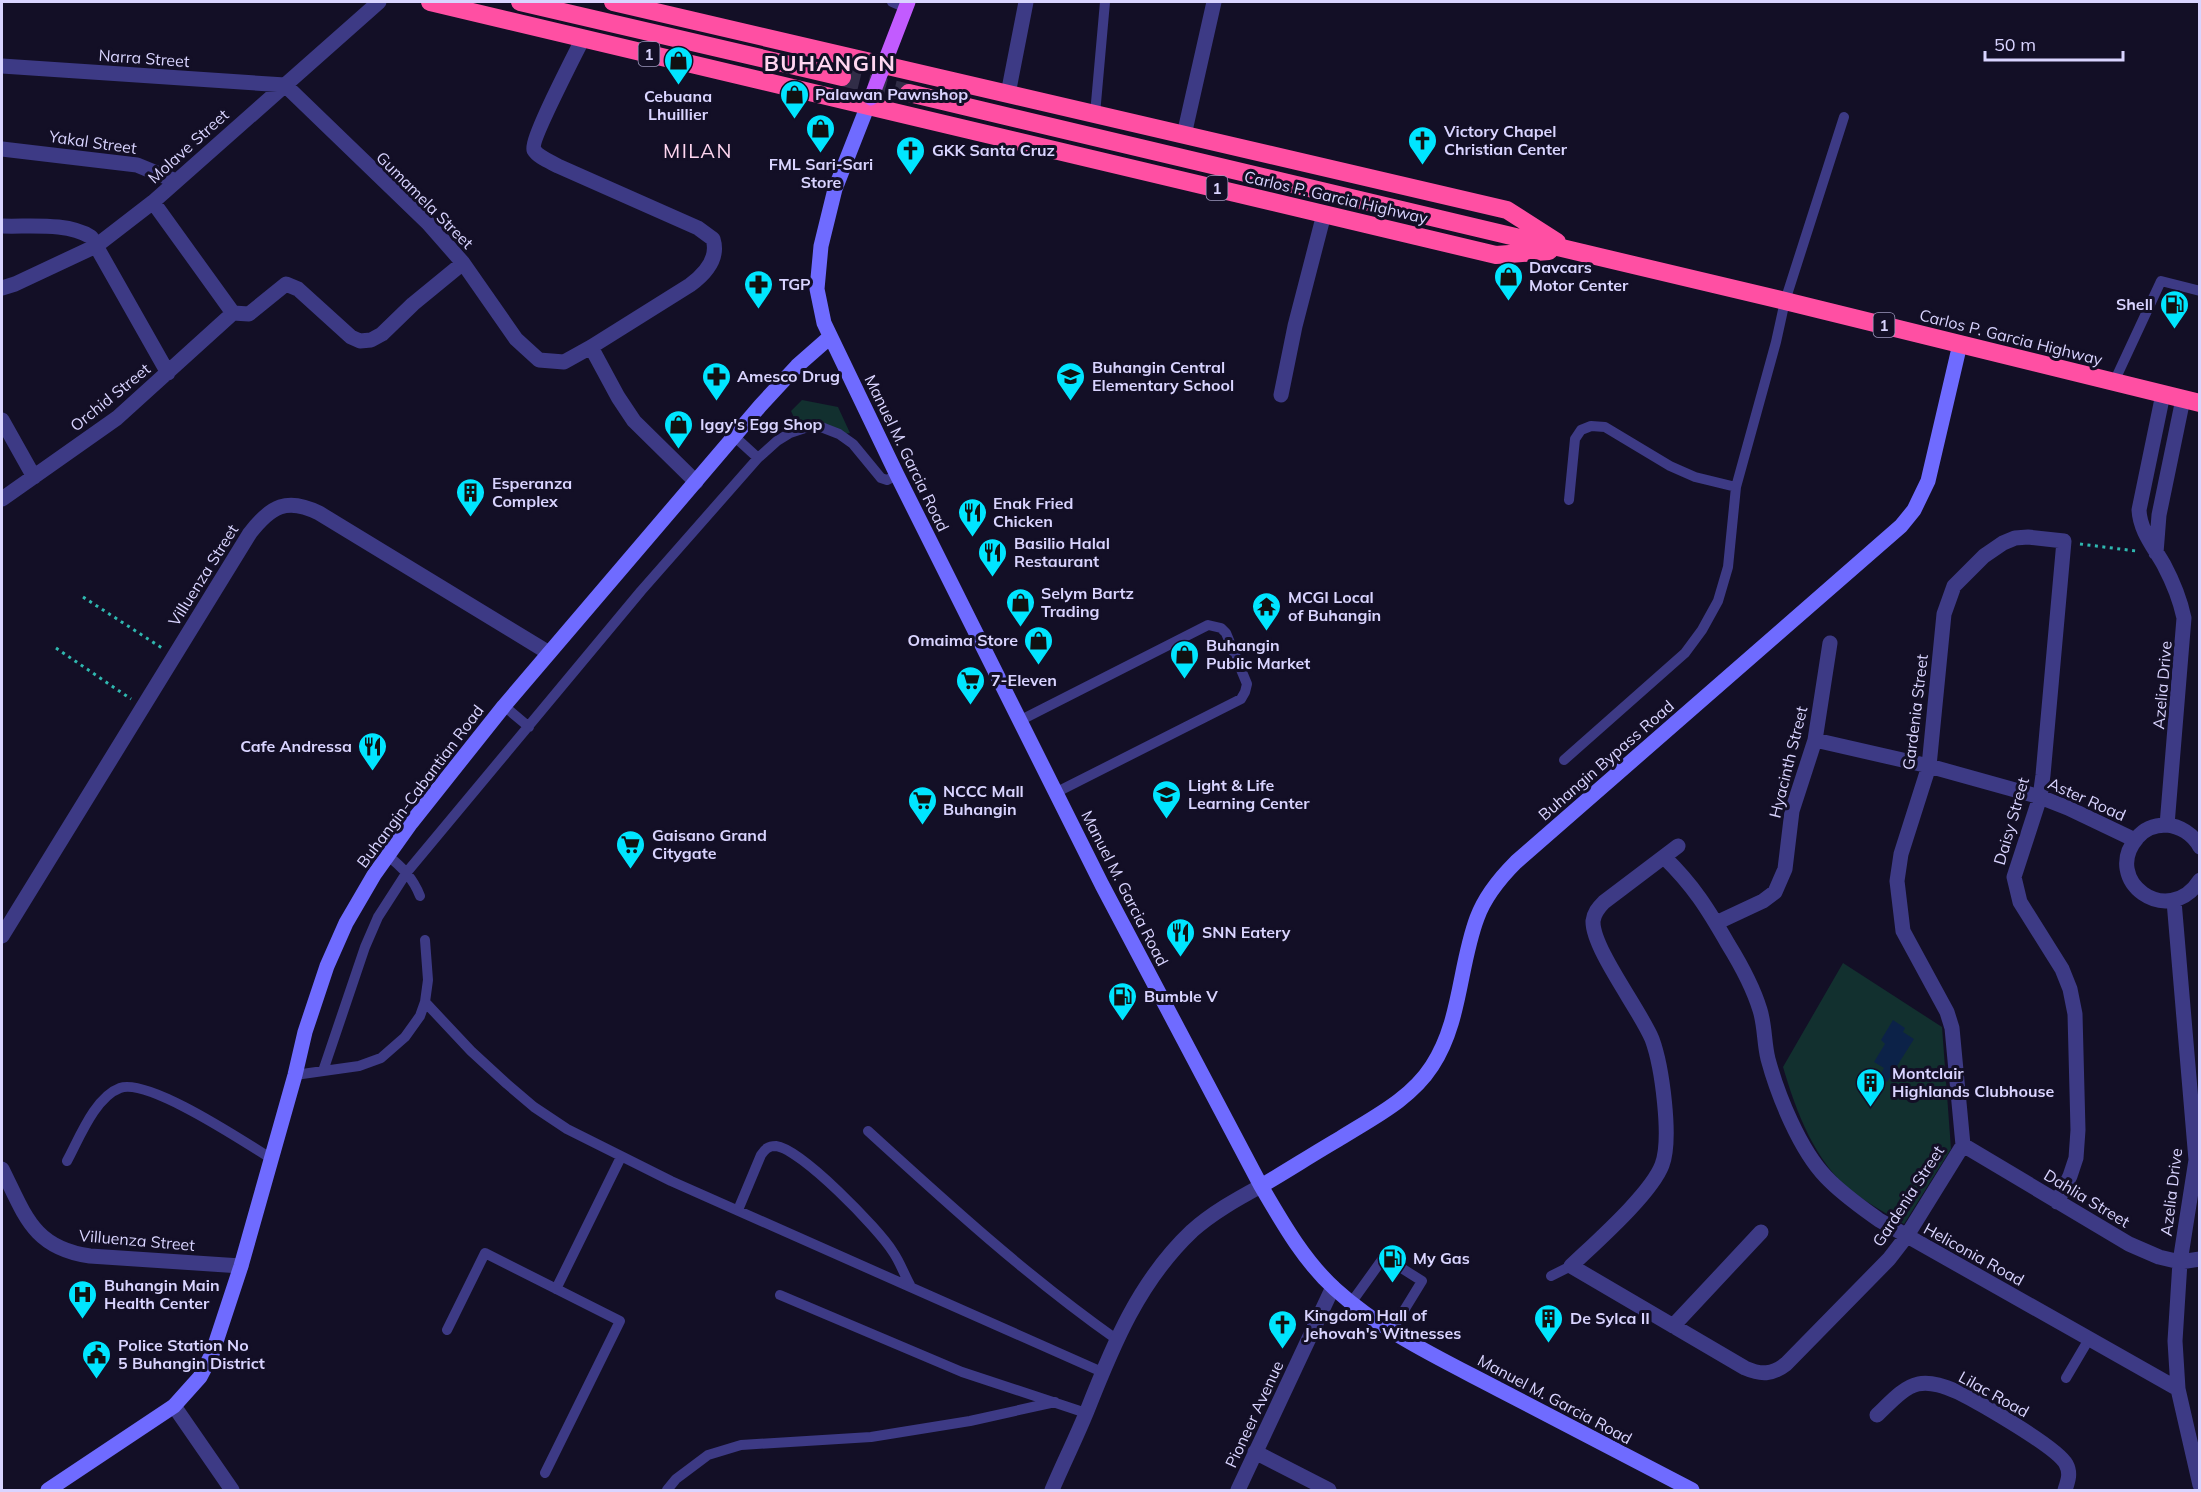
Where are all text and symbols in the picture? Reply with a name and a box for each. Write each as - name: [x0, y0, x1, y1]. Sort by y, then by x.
- scale bar: [1985, 24, 2123, 62]
- text: 50 m: [1994, 33, 2036, 56]
- road number: 1: [638, 42, 660, 66]
- shop icon: Cebuana Lhuillier: [662, 44, 694, 86]
- street label: Narra Street: [98, 45, 191, 71]
- district label: BUHANGIN: [764, 49, 896, 77]
- shop icon: Palawan Pawnshop: [778, 78, 810, 120]
- place label: Palawan Pawnshop: [815, 84, 968, 104]
- place label: Cebuana Lhuillier: [644, 86, 712, 124]
- street label: Molave Street: [144, 104, 233, 187]
- shop icon: FML Sari-Sari Store: [805, 112, 837, 154]
- place label: Victory Chapel Christian Center: [1443, 121, 1568, 159]
- church icon: Victory Chapel Christian Center: [1407, 124, 1439, 166]
- street label: Yakal Street: [47, 126, 138, 158]
- church icon: GKK Santa Cruz: [895, 134, 927, 176]
- district label: MILAN: [663, 138, 733, 163]
- place label: GKK Santa Cruz: [932, 140, 1055, 160]
- street label: Gumamela Street: [372, 147, 478, 253]
- place label: FML Sari-Sari Store: [769, 154, 873, 192]
- street label: Carlos P. Garcia Highway: [1242, 166, 1430, 228]
- road number: 1: [1206, 176, 1228, 200]
- place label: Davcars Motor Center: [1529, 257, 1629, 295]
- shop icon: Davcars Motor Center: [1492, 260, 1524, 302]
- pharmacy icon: TGP: [742, 268, 774, 310]
- place label: TGP: [779, 274, 811, 294]
- fuel station icon: Shell: [2158, 288, 2190, 330]
- place label: Shell: [2116, 294, 2153, 314]
- street label: Carlos P. Garcia Highway: [1917, 305, 2105, 370]
- road number: 1: [1874, 313, 1894, 337]
- place label: Buhangin Central Elementary School: [1092, 357, 1234, 395]
- street label: Orchid Street: [66, 358, 154, 435]
- pharmacy icon: Amesco Drug: [700, 360, 732, 402]
- school or university icon: Buhangin Central Elementary School: [1055, 360, 1087, 402]
- place label: Amesco Drug: [737, 366, 840, 386]
- street label: Manuel M. Garcia Road: [860, 371, 954, 535]
- shop icon: Iggy's Egg Shop: [663, 408, 695, 450]
- place label: Iggy's Egg Shop: [700, 414, 823, 434]
- place label: Esperanza Complex: [492, 473, 572, 511]
- building icon: Esperanza Complex: [455, 476, 487, 518]
- place label: Enak Fried Chicken: [993, 493, 1073, 531]
- restaurant icon: Enak Fried Chicken: [956, 496, 988, 538]
- street label: Villuenza Street: [164, 520, 242, 630]
- place label: Basilio Halal Restaurant: [1014, 533, 1110, 571]
- restaurant icon: Basilio Halal Restaurant: [977, 536, 1009, 578]
- place label: Selym Bartz Trading: [1041, 583, 1134, 621]
- shop icon: Selym Bartz Trading: [1004, 586, 1036, 628]
- place label: MCGI Local of Buhangin: [1288, 587, 1381, 625]
- temple icon: MCGI Local of Buhangin: [1251, 590, 1283, 632]
- shop icon: Omaima Store: [1023, 624, 1055, 666]
- place label: Omaima Store: [908, 630, 1018, 650]
- place label: Buhangin Public Market: [1206, 635, 1310, 673]
- shop icon: Buhangin Public Market: [1169, 638, 1201, 680]
- street label: Azelia Drive: [2148, 640, 2176, 730]
- street label: Gardenia Street: [1898, 653, 1932, 771]
- supermarket icon: 7-Eleven: [954, 664, 986, 706]
- place label: 7-Eleven: [991, 670, 1057, 690]
- street label: Buhangin Bypass Road: [1534, 696, 1678, 824]
- street label: Buhangin-Cabantian Road: [352, 701, 488, 871]
- street label: Hyacinth Street: [1764, 704, 1812, 820]
- restaurant icon: Cafe Andressa: [357, 730, 389, 772]
- place label: Cafe Andressa: [240, 736, 352, 756]
- street label: Aster Road: [2045, 773, 2129, 825]
- place label: Light & Life Learning Center: [1188, 775, 1310, 813]
- street label: Daisy Street: [1989, 775, 2033, 867]
- school or university icon: Light & Life Learning Center: [1151, 778, 1183, 820]
- place label: NCCC Mall Buhangin: [943, 781, 1024, 819]
- supermarket icon: NCCC Mall Buhangin: [906, 784, 938, 826]
- street label: Manuel M. Garcia Road: [1077, 807, 1173, 969]
- place label: Gaisano Grand Citygate: [652, 825, 767, 863]
- supermarket icon: Gaisano Grand Citygate: [615, 828, 647, 870]
- restaurant icon: SNN Eatery: [1165, 916, 1197, 958]
- place label: SNN Eatery: [1202, 922, 1291, 942]
- fuel station icon: Bumble V: [1107, 980, 1139, 1022]
- place label: Bumble V: [1144, 986, 1218, 1006]
- place label: Montclair Highlands Clubhouse: [1892, 1063, 2054, 1101]
- building icon: Montclair Highlands Clubhouse: [1855, 1066, 1887, 1108]
- street label: Gardenia Street: [1868, 1141, 1948, 1250]
- street label: Azelia Drive: [2156, 1147, 2186, 1237]
- street label: Dahlia Street: [2040, 1165, 2134, 1232]
- street label: Heliconia Road: [1920, 1218, 2028, 1290]
- street label: Villuenza Street: [78, 1225, 196, 1255]
- fuel station icon: My Gas: [1376, 1242, 1408, 1284]
- place label: My Gas: [1413, 1248, 1470, 1268]
- place label: Buhangin Main Health Center: [104, 1275, 220, 1313]
- hospital icon: Buhangin Main Health Center: [67, 1278, 99, 1320]
- building icon: De Sylca II: [1533, 1302, 1565, 1344]
- place label: Kingdom Hall of Jehovah's Witnesses: [1304, 1305, 1461, 1343]
- church icon: Kingdom Hall of Jehovah's Witnesses: [1267, 1308, 1299, 1350]
- place label: De Sylca II: [1570, 1308, 1650, 1328]
- place label: Police Station No 5 Buhangin District: [118, 1335, 265, 1373]
- public building icon: Police Station No 5 Buhangin District: [81, 1338, 113, 1380]
- street label: Manuel M. Garcia Road: [1474, 1350, 1636, 1448]
- street label: Pioneer Avenue: [1220, 1357, 1288, 1471]
- street label: Lilac Road: [1955, 1367, 2033, 1421]

